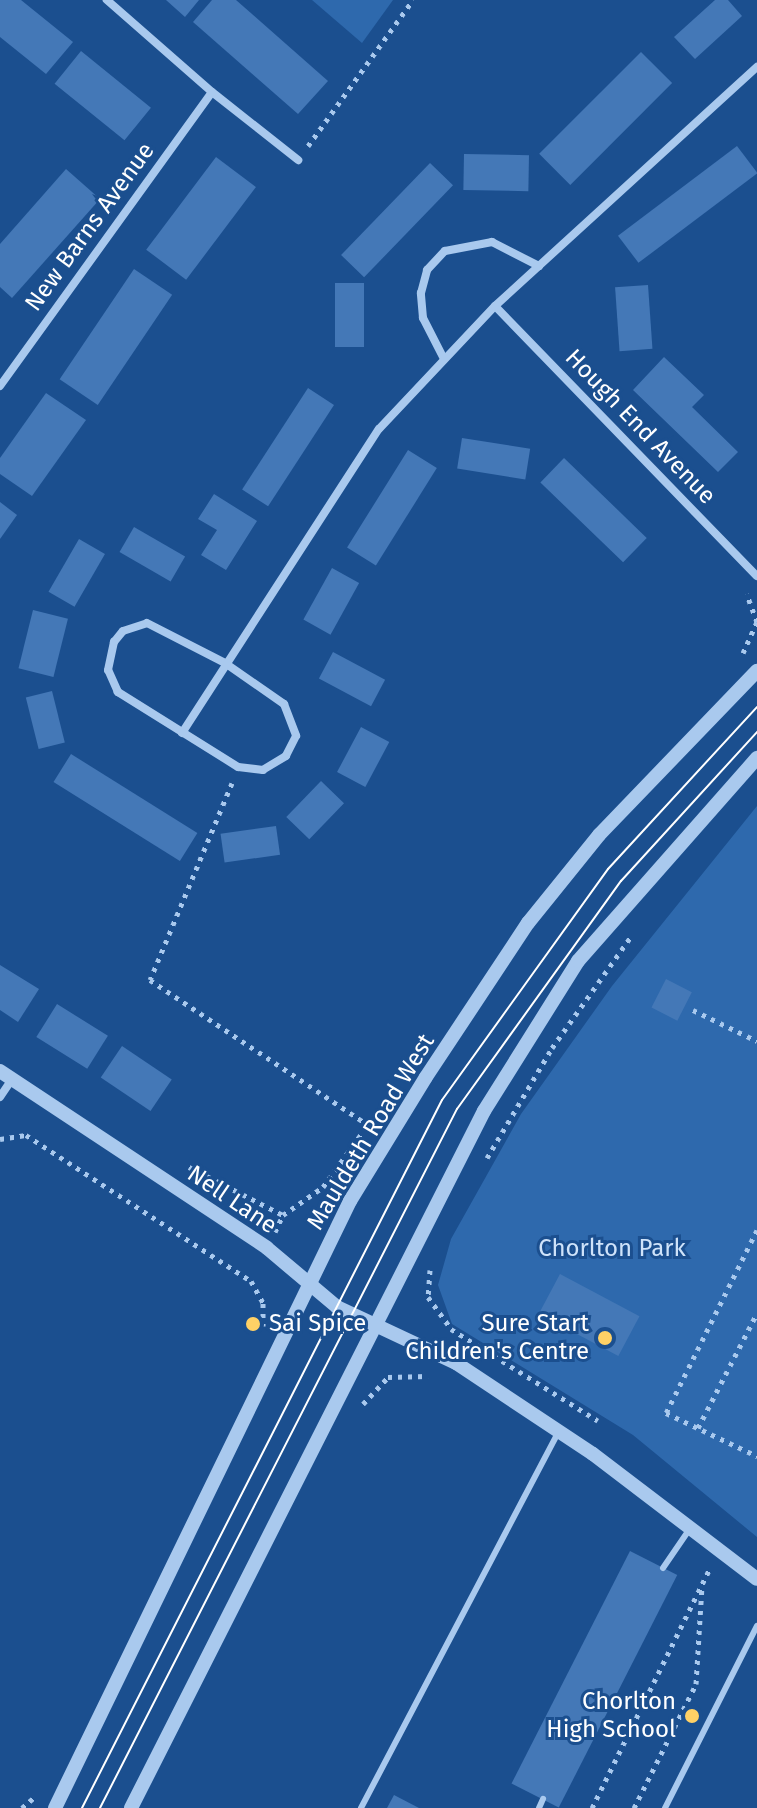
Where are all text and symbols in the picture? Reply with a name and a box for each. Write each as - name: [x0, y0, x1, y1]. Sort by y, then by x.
- street label: New Barns Avenue: [19, 137, 161, 317]
- street label: Hough End Avenue: [559, 344, 721, 510]
- street label: Mauldeth Road West: [301, 1029, 441, 1235]
- street label: Nell Lane: [182, 1160, 282, 1240]
- park label: Chorlton Park: [538, 1235, 686, 1263]
- place label: Sai Spice: [269, 1310, 366, 1338]
- place label: Sure Start Children's Centre: [405, 1310, 589, 1366]
- marker: Sai Spice: [244, 1315, 262, 1333]
- marker: Sure Start Children's Centre: [596, 1329, 614, 1347]
- place label: Chorlton High School: [546, 1688, 676, 1744]
- marker: Chorlton High School: [683, 1707, 701, 1725]

